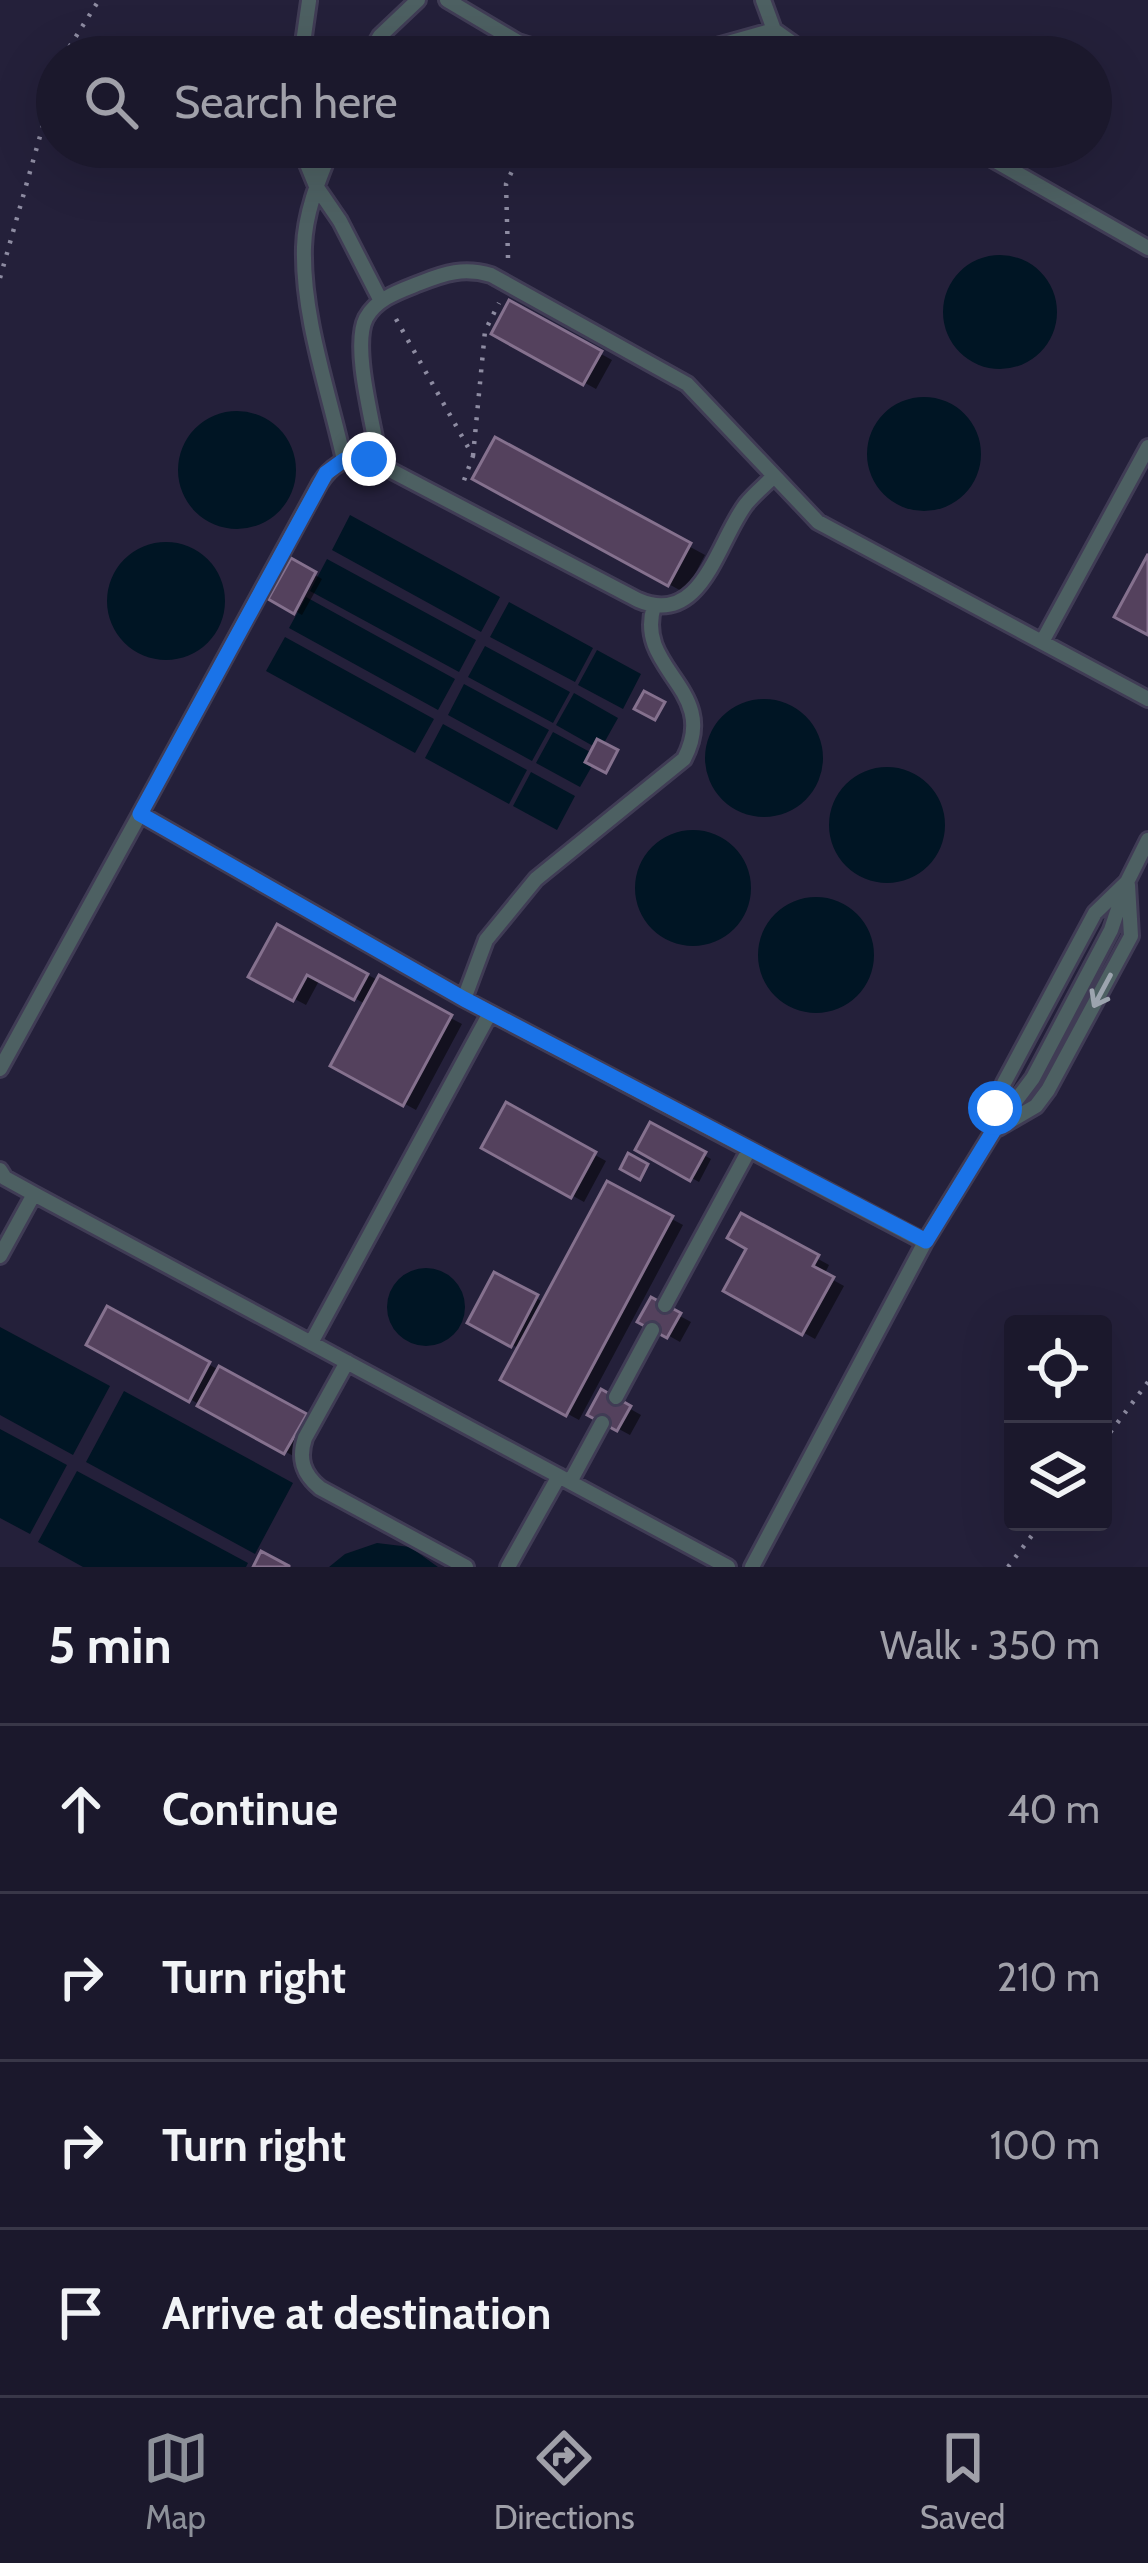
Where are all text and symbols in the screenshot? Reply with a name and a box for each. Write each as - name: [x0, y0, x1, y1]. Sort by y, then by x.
- search box: [36, 36, 1112, 168]
- icon: search: [78, 69, 144, 135]
- text: Search here: [174, 75, 398, 129]
- route end: [342, 432, 396, 486]
- one-way arrow: [1090, 972, 1113, 1007]
- route start: [968, 1081, 1022, 1135]
- map controls: [1004, 1315, 1112, 1531]
- button: locate: [1004, 1315, 1112, 1423]
- button: layers: [1004, 1423, 1112, 1531]
- text: 5 min: [48, 1614, 172, 1676]
- text: Walk · 350 m: [880, 1621, 1100, 1669]
- icon: ahead: [48, 1776, 114, 1842]
- text: Continue: [162, 1782, 338, 1836]
- text: 40 m: [1007, 1785, 1100, 1833]
- icon: right: [48, 1944, 114, 2010]
- text: Turn right: [162, 1950, 346, 2004]
- text: 210 m: [997, 1953, 1100, 2001]
- icon: right: [48, 2112, 114, 2178]
- text: Turn right: [162, 2118, 346, 2172]
- text: 100 m: [990, 2121, 1100, 2169]
- icon: arrive: [48, 2280, 114, 2346]
- text: Arrive at destination: [162, 2286, 551, 2340]
- tab: Map: [143, 2425, 209, 2537]
- tab: Directions: [494, 2425, 635, 2537]
- tab: Saved: [920, 2425, 1005, 2537]

